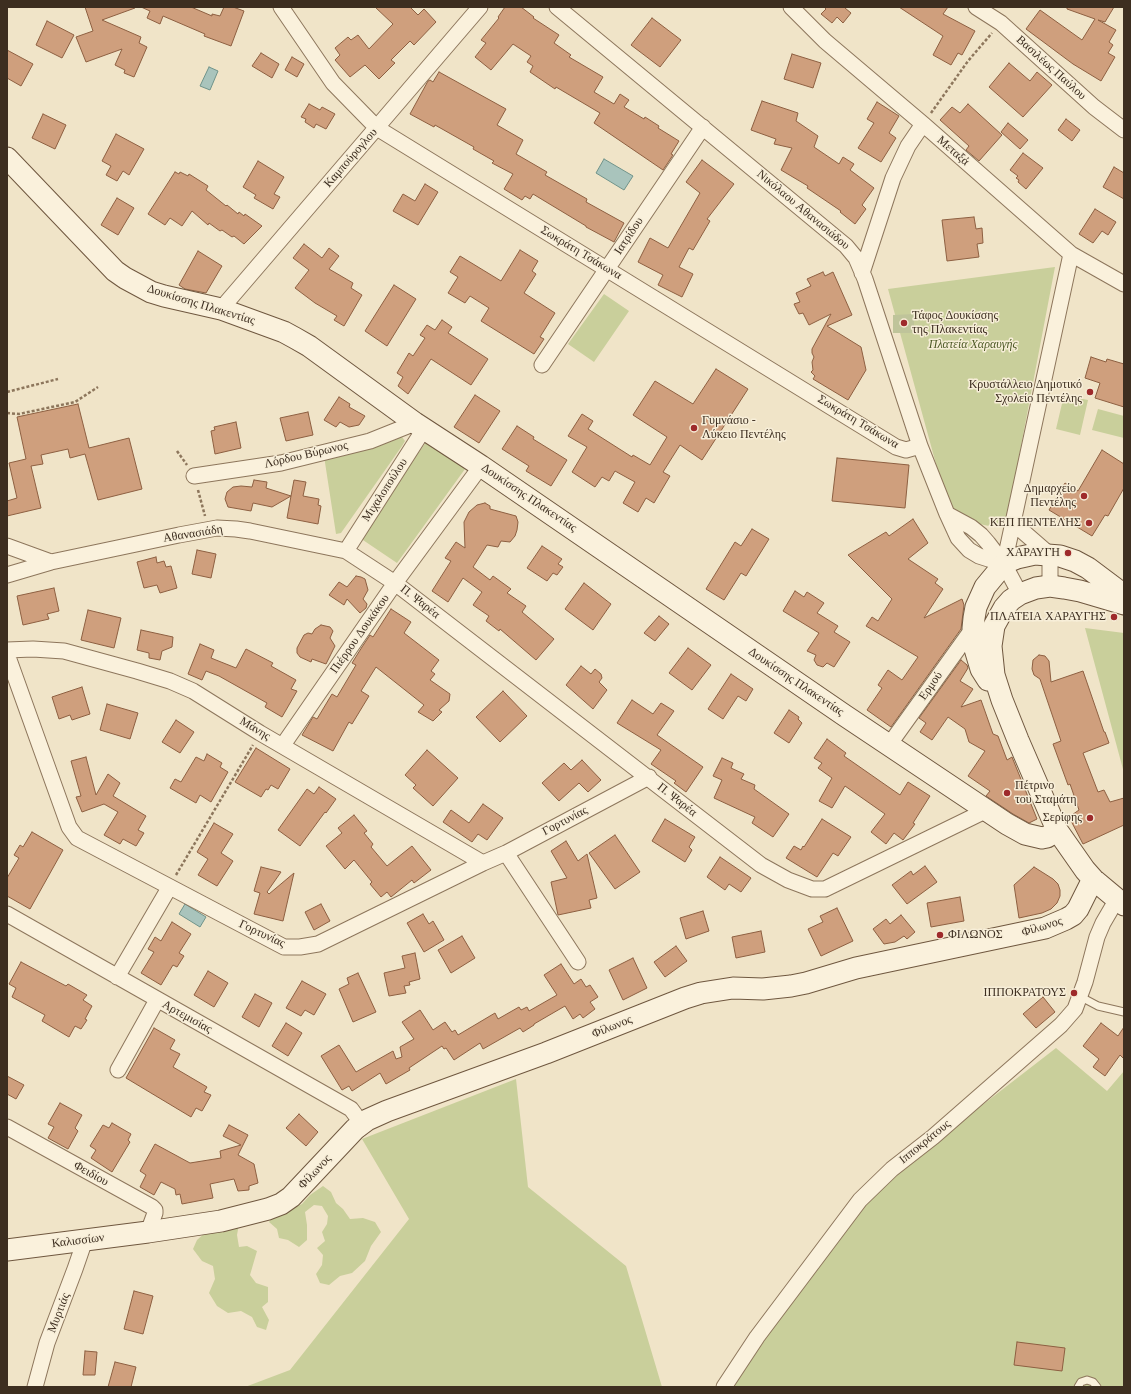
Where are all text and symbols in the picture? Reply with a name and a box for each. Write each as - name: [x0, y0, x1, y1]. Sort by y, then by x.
- street label: Βασιλέως Παύλου: [1013, 33, 1089, 103]
- street label: Καμπούρογλου: [321, 125, 381, 191]
- street label: Μεταξά: [934, 133, 972, 169]
- street label: Νικόλαου Αθανασιάδου: [754, 167, 852, 253]
- street label: Ιατρίδου: [611, 215, 647, 257]
- street label: Σωκράτη Τσάκωνα: [538, 223, 624, 283]
- street label: Δουκίσσης Πλακεντίας: [145, 282, 257, 328]
- place label: Τάφος Δουκίσσης της Πλακεντίας: [912, 309, 998, 337]
- marker: Τάφος Δουκίσσης της Πλακεντίας: [899, 318, 909, 328]
- park label: Πλατεία Χαραυγής: [929, 338, 1017, 352]
- place label: Κρυστάλλειο Δημοτικό Σχολείο Πεντέλης: [969, 378, 1082, 406]
- marker: Κρυστάλλειο Δημοτικό Σχολείο Πεντέλης: [1085, 387, 1095, 397]
- street label: Σωκράτη Τσάκωνα: [815, 392, 901, 452]
- place label: Γυμνάσιο - Λύκειο Πεντέλης: [702, 414, 786, 442]
- marker: Γυμνάσιο - Λύκειο Πεντέλης: [689, 423, 699, 433]
- street label: Λόρδου Βύρωνος: [263, 438, 349, 472]
- street label: Μιχαλοπούλου: [359, 456, 411, 524]
- street label: Δουκίσσης Πλακεντίας: [478, 461, 580, 535]
- place label: Δημαρχείο Πεντέλης: [1024, 482, 1076, 510]
- marker: Δημαρχείο Πεντέλης: [1079, 491, 1089, 501]
- place label: ΚΕΠ ΠΕΝΤΕΛΗΣ: [990, 516, 1081, 530]
- marker: ΚΕΠ ΠΕΝΤΕΛΗΣ: [1084, 518, 1094, 528]
- street label: Αθανασιάδη: [162, 522, 224, 546]
- place label: ΧΑΡΑΥΓΗ: [1006, 546, 1060, 560]
- marker: ΧΑΡΑΥΓΗ: [1063, 548, 1073, 558]
- street label: Π. Ψαρέα: [397, 582, 443, 622]
- street label: Πιέρρου Δουκάκου: [327, 592, 393, 676]
- place label: ΠΛΑΤΕΙΑ ΧΑΡΑΥΓΗΣ: [990, 610, 1106, 624]
- marker: ΠΛΑΤΕΙΑ ΧΑΡΑΥΓΗΣ: [1109, 612, 1119, 622]
- street label: Δουκίσσης Πλακεντίας: [745, 645, 847, 719]
- street label: Ερμού: [916, 669, 946, 703]
- street label: Μάνης: [237, 714, 273, 744]
- place label: Πέτρινο του Σταμάτη: [1015, 779, 1076, 807]
- street label: Π. Ψαρέα: [654, 780, 700, 820]
- marker: Πέτρινο του Σταμάτη: [1002, 788, 1012, 798]
- street label: Γορτυνίας: [540, 803, 590, 839]
- place label: Σερίφης: [1043, 811, 1082, 825]
- marker: Σερίφης: [1085, 813, 1095, 823]
- street label: Φίλωνος: [1020, 914, 1064, 940]
- street label: Γορτυνίας: [237, 917, 287, 951]
- place label: ΦΙΛΩΝΟΣ: [948, 928, 1003, 942]
- marker: ΦΙΛΩΝΟΣ: [935, 930, 945, 940]
- place label: ΙΠΠΟΚΡΑΤΟΥΣ: [984, 986, 1066, 1000]
- marker: ΙΠΠΟΚΡΑΤΟΥΣ: [1069, 988, 1079, 998]
- street label: Αρτεμισίας: [159, 997, 215, 1037]
- street label: Φίλωνος: [590, 1012, 634, 1042]
- street label: Ιπποκράτους: [896, 1117, 954, 1167]
- street label: Φίλωνος: [295, 1152, 335, 1192]
- street label: Φειδίου: [71, 1159, 111, 1189]
- street label: Καλισσίων: [51, 1231, 105, 1251]
- street label: Μυρτιάς: [45, 1291, 73, 1335]

